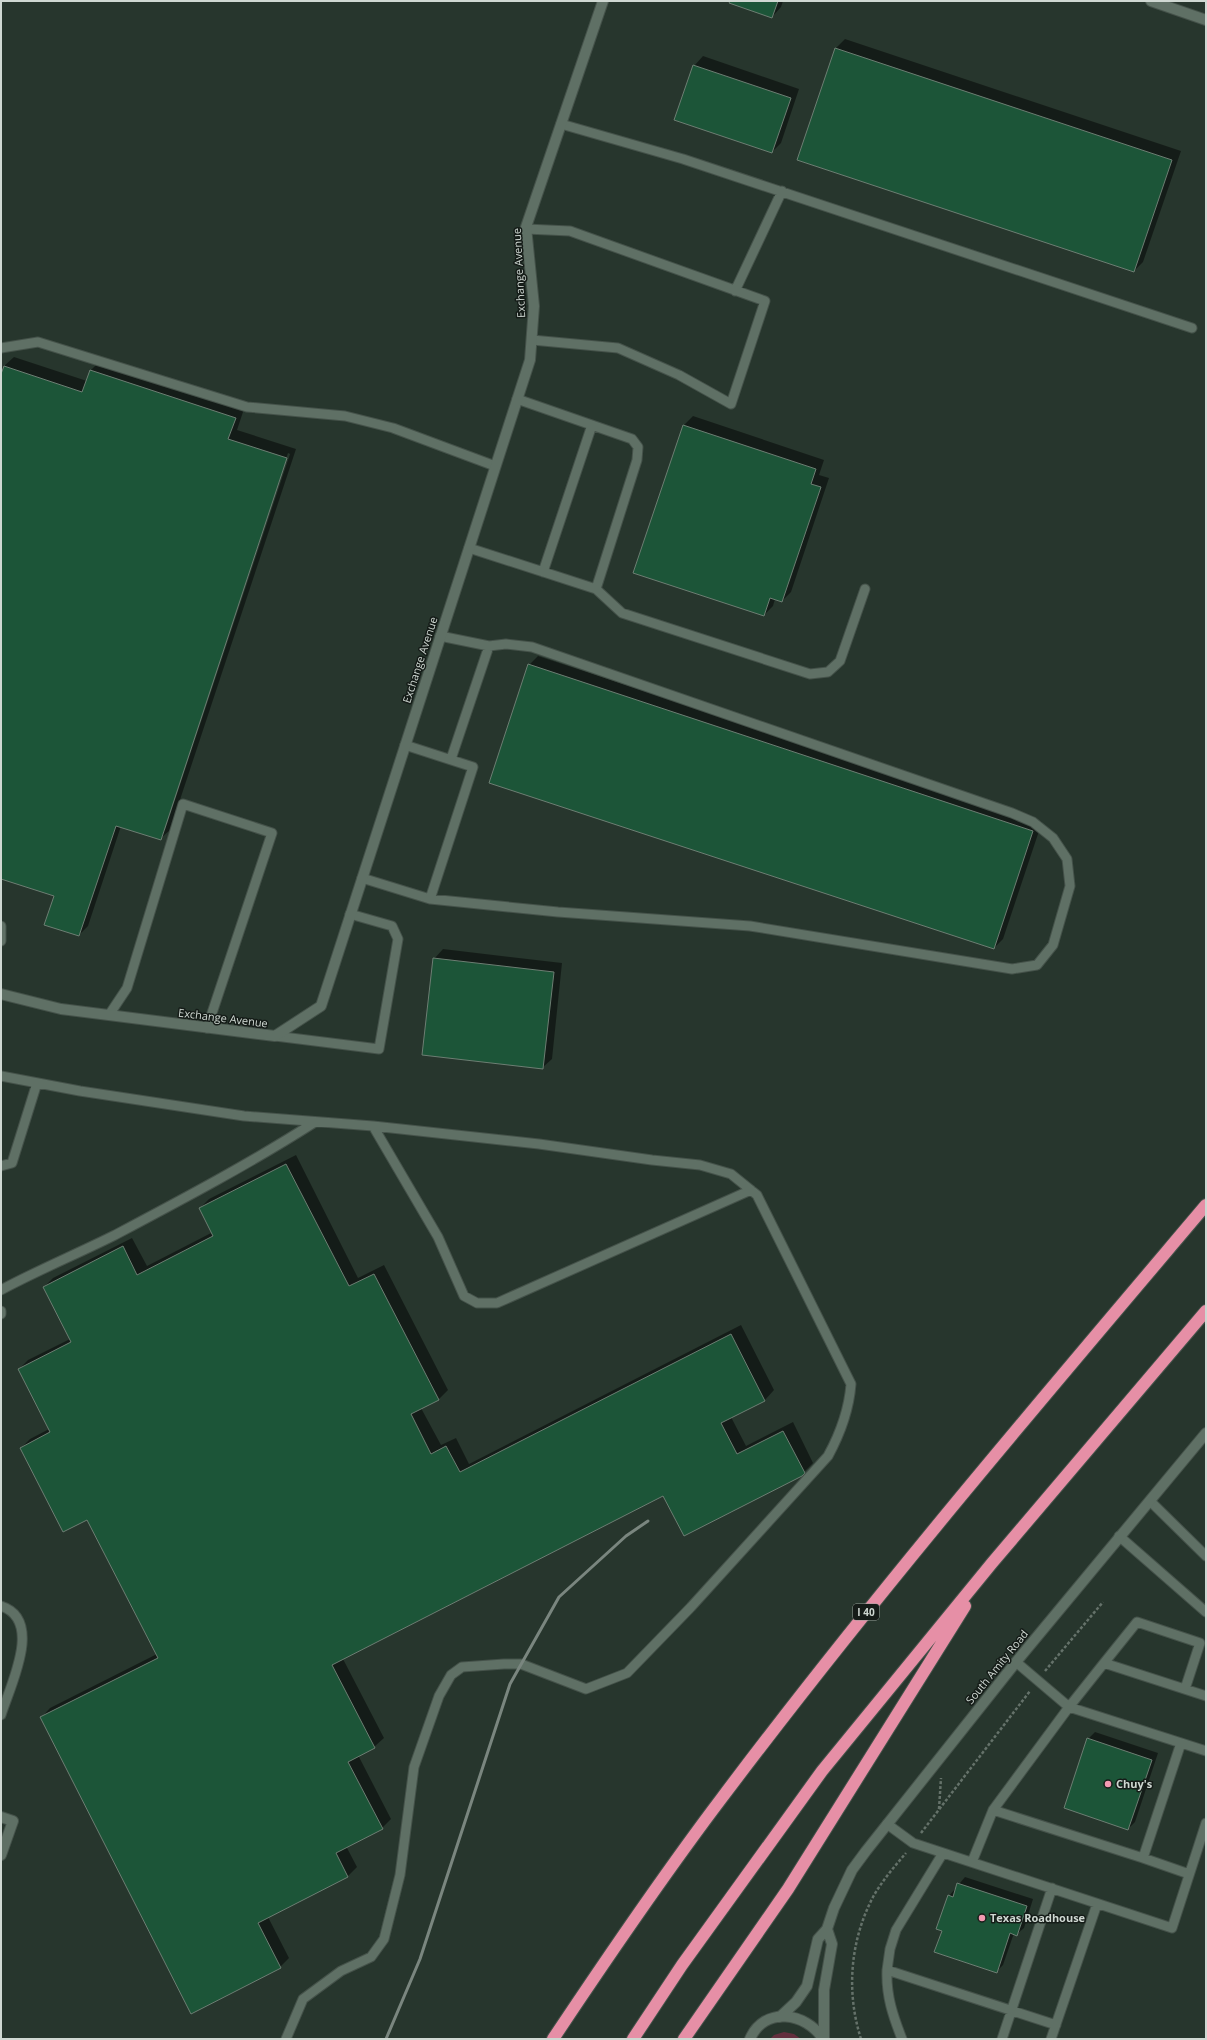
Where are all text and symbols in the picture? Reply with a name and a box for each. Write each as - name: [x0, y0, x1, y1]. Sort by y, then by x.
- street label: Exchange Avenue: [509, 228, 528, 318]
- street label: Exchange Avenue: [398, 615, 441, 705]
- street label: Exchange Avenue: [177, 1005, 269, 1030]
- road number: I 40: [853, 1604, 879, 1620]
- street label: South Amity Road: [962, 1626, 1031, 1707]
- place label: Chuy's: [1116, 1776, 1153, 1791]
- marker: Chuy's: [1103, 1779, 1113, 1789]
- place label: Texas Roadhouse: [990, 1910, 1086, 1925]
- marker: Texas Roadhouse: [977, 1913, 987, 1923]

